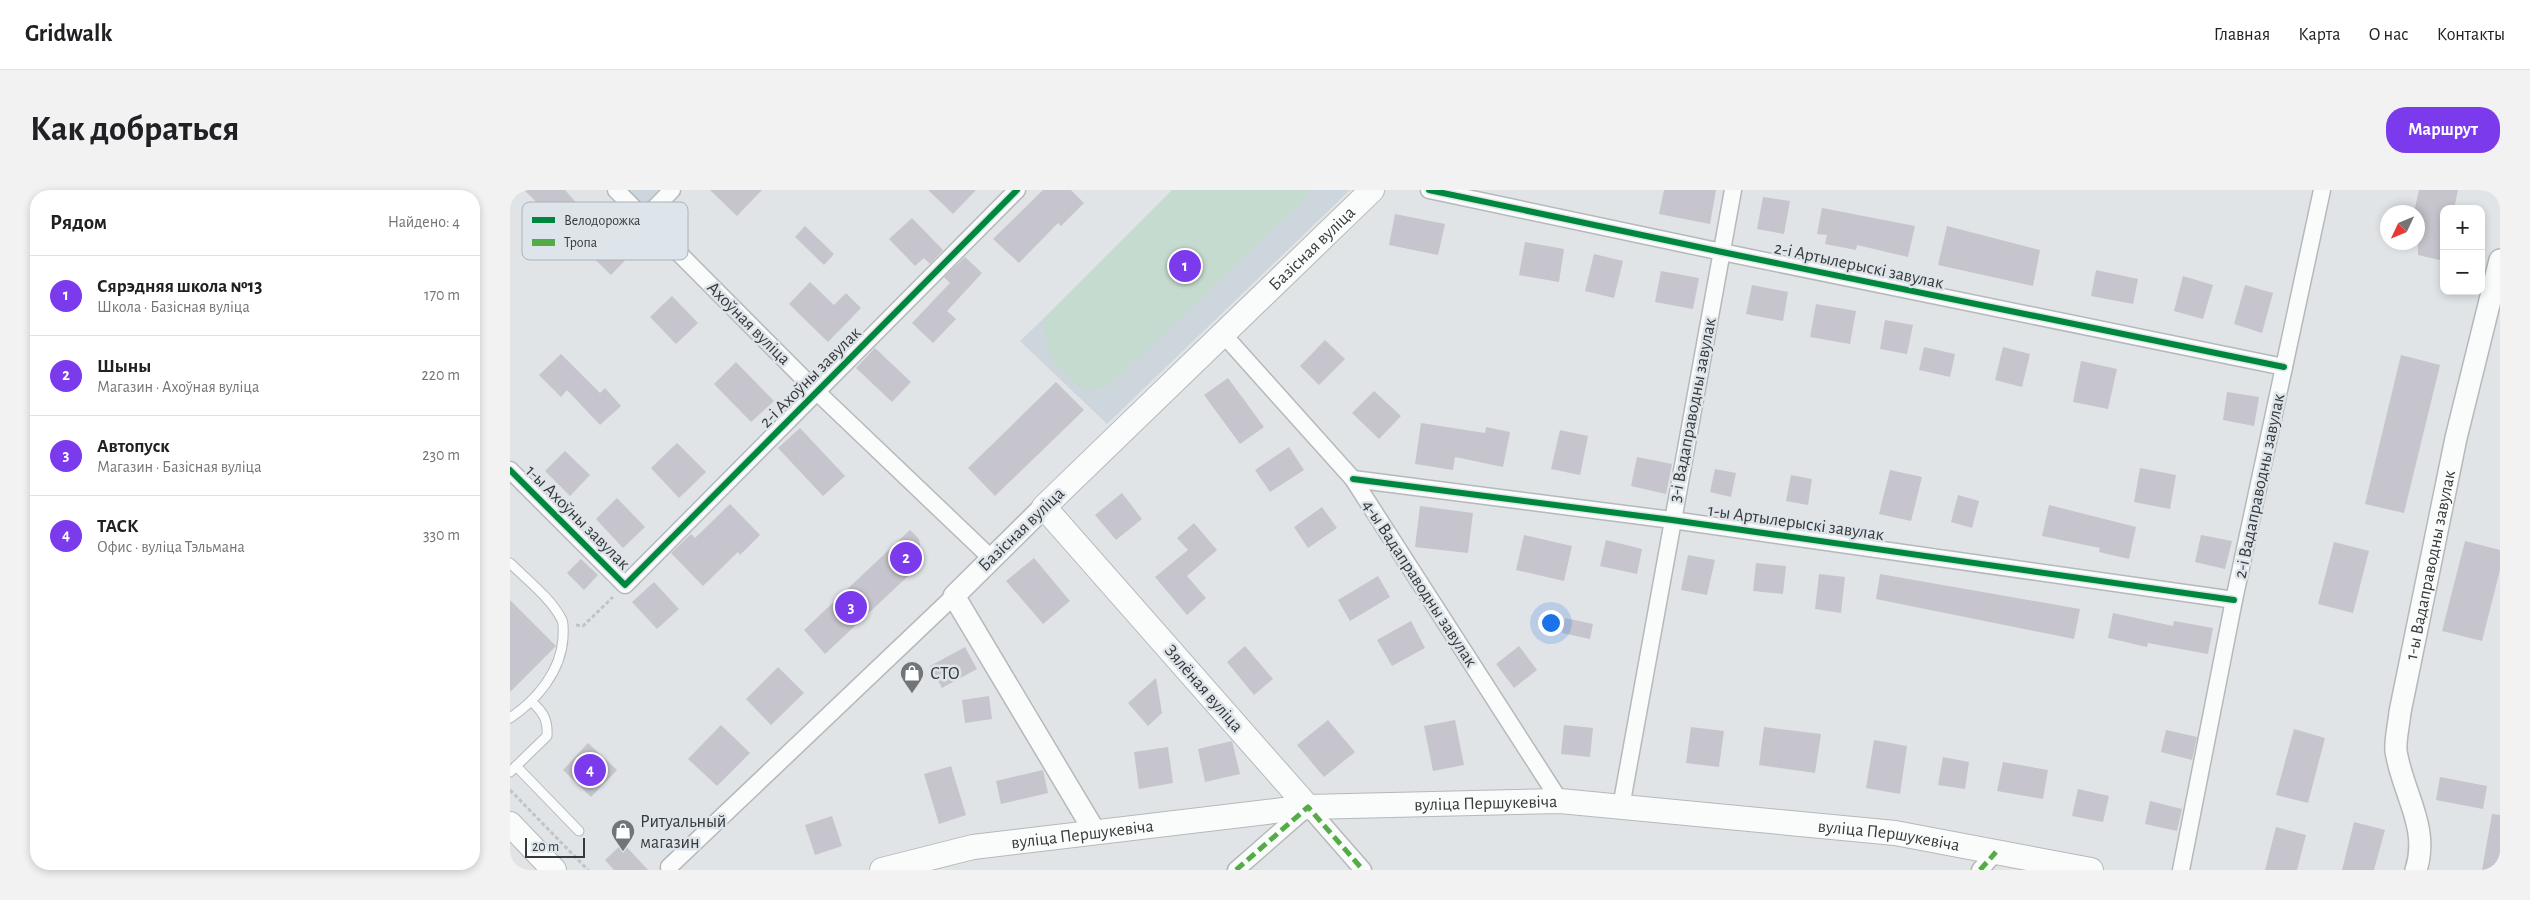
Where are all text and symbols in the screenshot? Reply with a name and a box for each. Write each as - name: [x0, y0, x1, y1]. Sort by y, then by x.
- text: Gridwalk: [25, 22, 112, 46]
- text: Главная: [2214, 26, 2270, 44]
- text: Карта: [2298, 26, 2340, 44]
- text: О нас: [2368, 26, 2409, 44]
- text: Контакты: [2437, 26, 2505, 44]
- button: Маршрут: [2386, 107, 2500, 153]
- text: Как добраться: [30, 112, 239, 147]
- legend: [522, 202, 688, 260]
- street label: Базісная вуліца: [1266, 204, 1359, 294]
- north arrow: [2380, 205, 2425, 250]
- map controls: [2440, 205, 2485, 295]
- button: +: [2440, 205, 2485, 250]
- text: Рядом: [50, 212, 107, 233]
- text: Найдено: 4: [388, 214, 460, 230]
- text: Велодорожка: [564, 214, 641, 228]
- text: Тропа: [564, 236, 598, 250]
- street label: 2-і Артылерыскі завулак: [1772, 239, 1946, 293]
- pin: 1: [1169, 247, 1201, 285]
- button: −: [2440, 250, 2485, 295]
- text: Сярэдняя школа №13: [97, 277, 263, 296]
- street label: Ахоўная вуліца: [703, 279, 793, 369]
- text: 1: [63, 287, 69, 303]
- text: 170 m: [424, 287, 460, 303]
- text: Школа · Базісная вуліца: [97, 299, 250, 315]
- street label: 3-і Вадаправодны завулак: [1666, 316, 1720, 504]
- street label: 2-і Ахоўны завулак: [757, 323, 865, 432]
- text: Шыны: [97, 357, 151, 376]
- text: 2: [62, 367, 70, 383]
- text: 220 m: [422, 367, 460, 383]
- text: Магазин · Ахоўная вуліца: [97, 379, 259, 395]
- street label: 2-і Вадаправодны завулак: [2232, 392, 2288, 580]
- text: Автопуск: [97, 437, 170, 456]
- text: 3: [63, 447, 69, 463]
- text: 230 m: [422, 447, 460, 463]
- text: Магазин · Базісная вуліца: [97, 459, 262, 475]
- street label: 1-ы Ахоўны завулак: [522, 462, 633, 574]
- street label: 1-ы Вадаправодны завулак: [2403, 468, 2459, 662]
- street label: Базісная вуліца: [975, 484, 1068, 575]
- street label: 4-ы Вадаправодны завулак: [1358, 497, 1480, 671]
- street label: 1-ы Артылерыскі завулак: [1707, 502, 1886, 544]
- text: ТАСК: [97, 517, 139, 536]
- text: 4: [62, 527, 70, 543]
- text: 330 m: [423, 527, 460, 543]
- text: Офис · вуліца Тэльмана: [97, 539, 245, 555]
- pin: 2: [890, 539, 922, 577]
- pin: 3: [835, 588, 867, 626]
- your location: [1538, 610, 1564, 636]
- street label: Зялёная вуліца: [1161, 642, 1246, 736]
- shop icon: СТО: [899, 660, 925, 694]
- place label: СТО: [930, 665, 960, 683]
- pin: 4: [574, 751, 606, 789]
- street label: вуліца Першукевіча: [1414, 793, 1558, 814]
- place label: Ритуальный магазин: [640, 813, 726, 852]
- street label: вуліца Першукевіча: [1010, 817, 1155, 852]
- shop icon: Ритуальный магазин: [610, 818, 636, 852]
- street label: вуліца Першукевіча: [1817, 818, 1961, 855]
- scale bar: [525, 835, 585, 858]
- text: 20 m: [532, 840, 559, 854]

